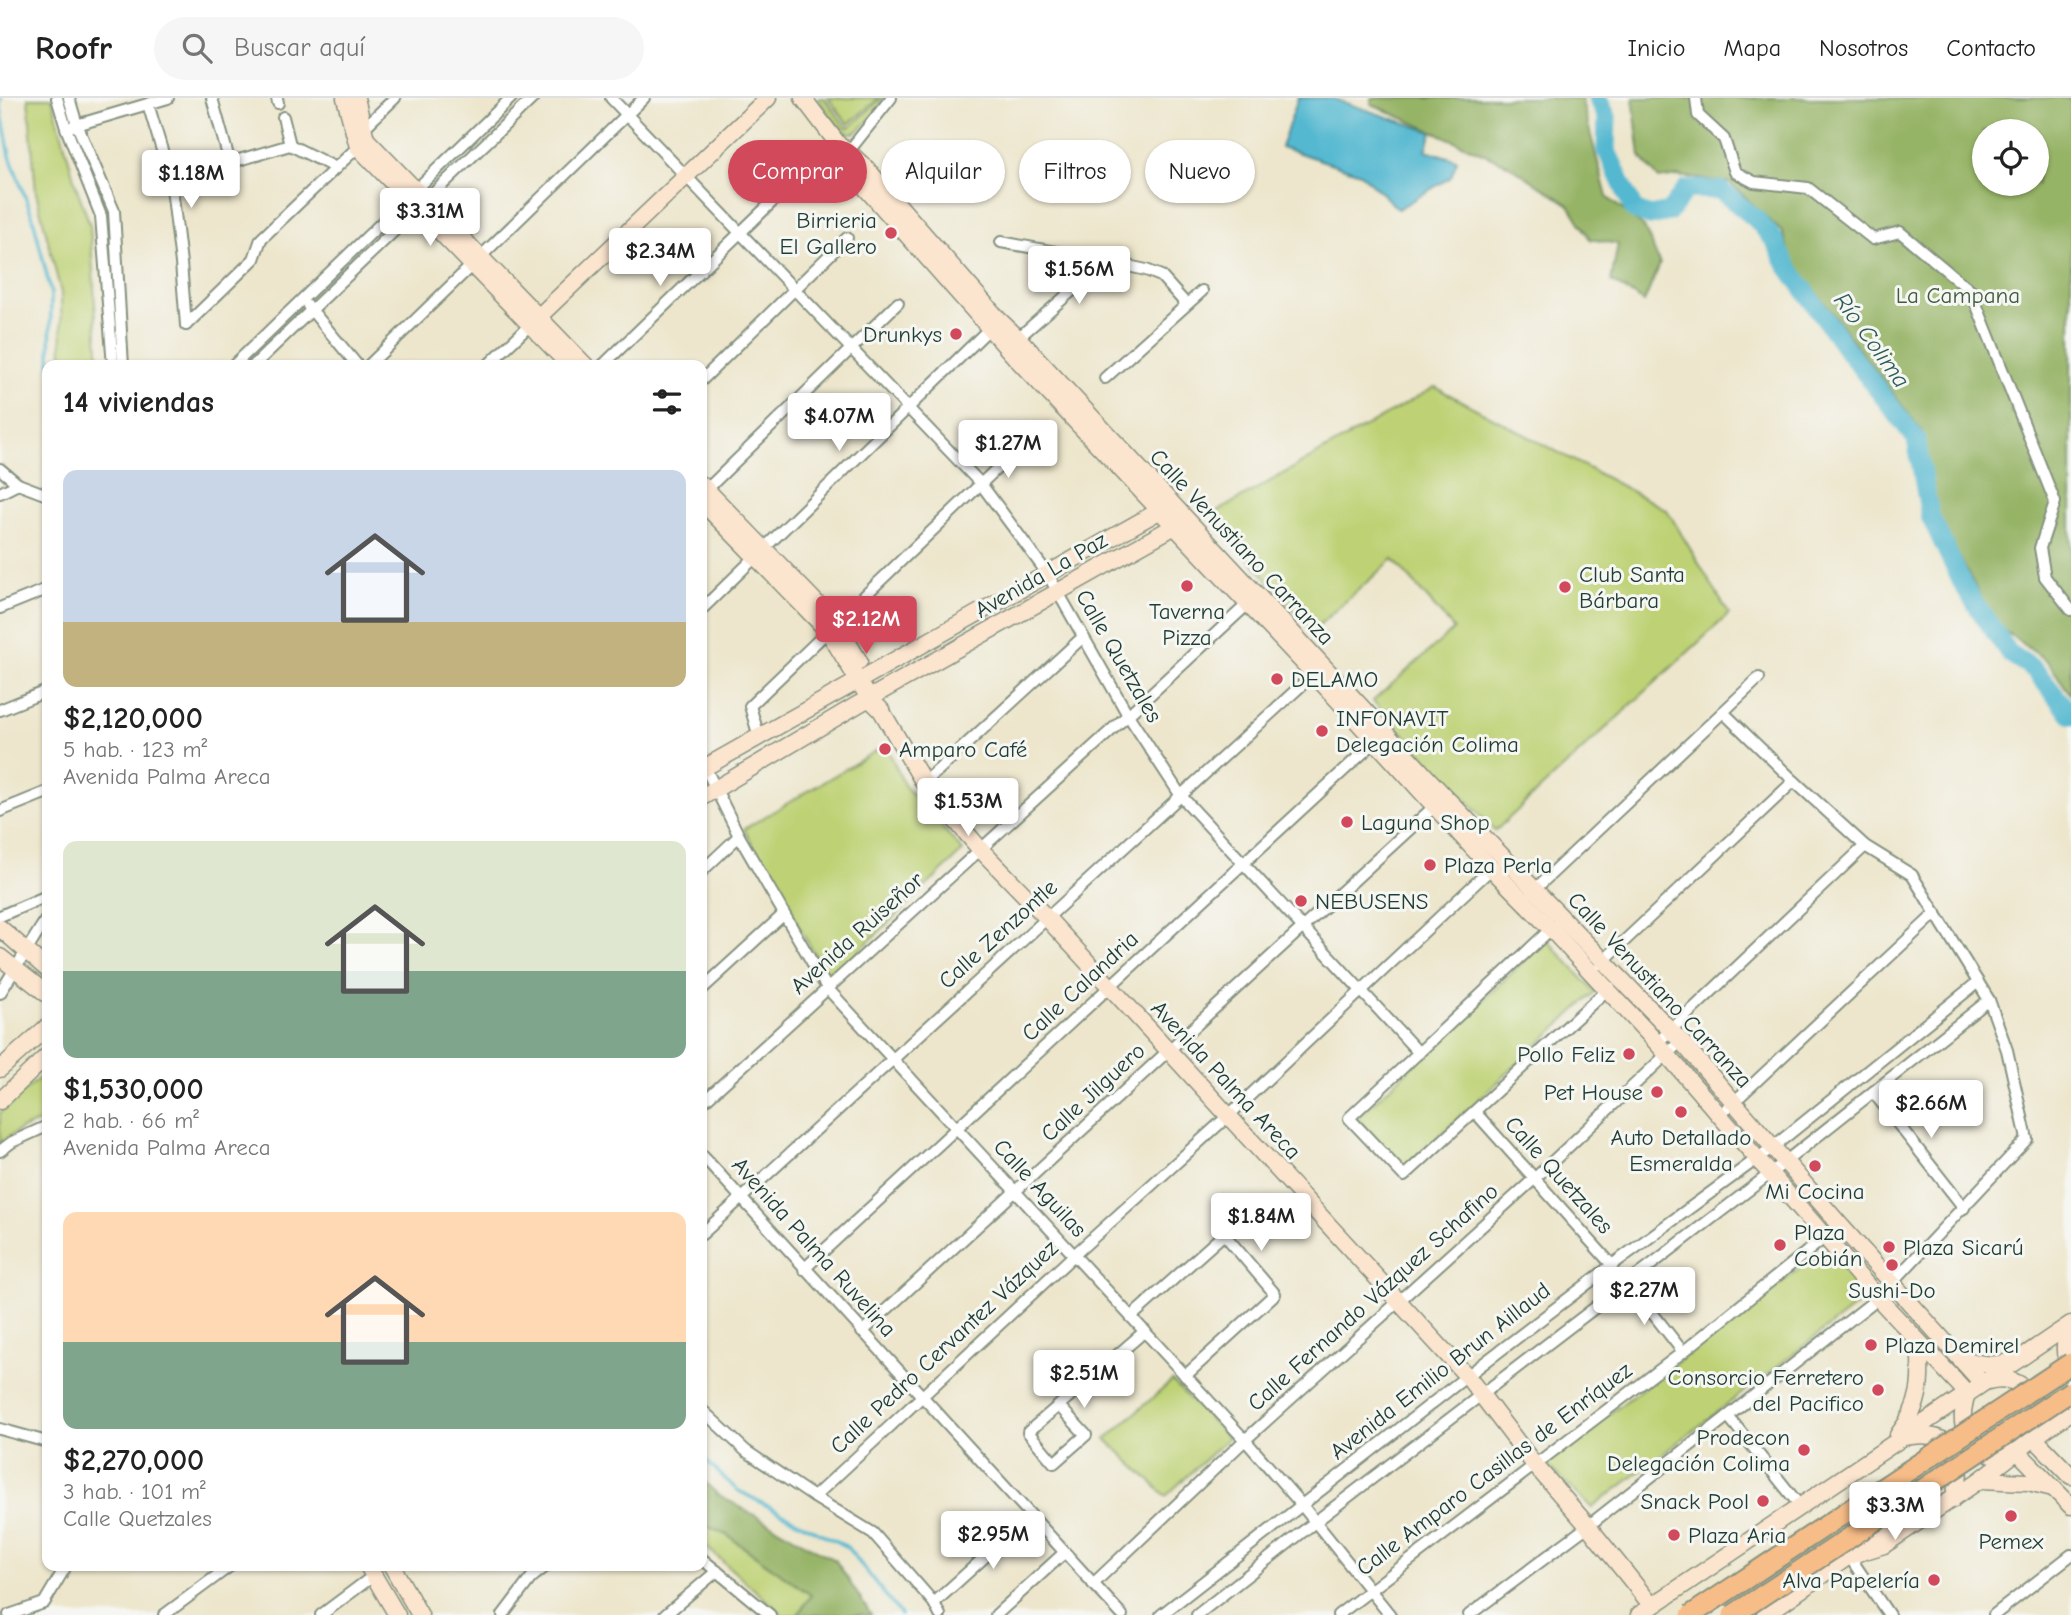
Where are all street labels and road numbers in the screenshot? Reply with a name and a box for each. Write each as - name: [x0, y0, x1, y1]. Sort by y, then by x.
- street label: Calle Venustiano Carranza: [1144, 444, 1340, 650]
- street label: Avenida La Paz: [970, 526, 1112, 624]
- street label: Calle Quetzales: [1070, 585, 1168, 727]
- street label: Avenida Ruiseñor: [785, 866, 930, 1000]
- street label: Calle Zenzontle: [933, 874, 1063, 994]
- street label: Calle Venustiano Carranza: [1562, 887, 1758, 1093]
- street label: Calle Calandria: [1016, 925, 1144, 1047]
- street label: Avenida Palma Areca: [1145, 995, 1307, 1165]
- street label: Calle Jilguero: [1035, 1037, 1151, 1147]
- street label: Calle Quetzales: [1499, 1111, 1619, 1239]
- street label: Calle Aguilas: [988, 1133, 1092, 1243]
- street label: Avenida Palma Ruvelina: [726, 1152, 902, 1342]
- street label: Calle Fernando Vázquez Schafino: [1242, 1177, 1504, 1417]
- street label: Calle Pedro Cervantez Vázquez: [825, 1234, 1063, 1460]
- street label: Avenida Emilio Brun Aillaud: [1325, 1277, 1555, 1465]
- street label: Calle Amparo Casillas de Enríquez: [1351, 1357, 1637, 1581]

